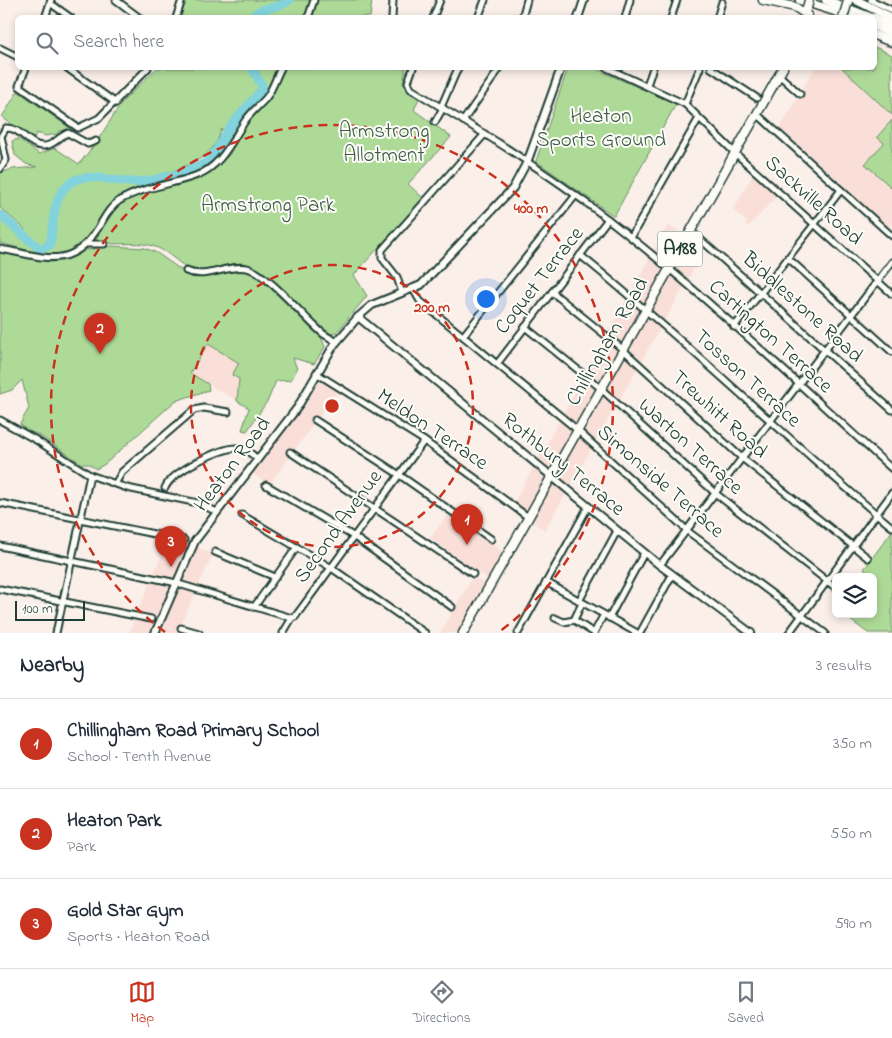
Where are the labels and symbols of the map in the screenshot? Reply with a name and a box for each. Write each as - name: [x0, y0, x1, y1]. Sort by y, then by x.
- park label: Heaton Sports Ground: [536, 102, 666, 156]
- park label: Armstrong Allotment: [339, 117, 429, 171]
- street label: Sackville Road: [757, 149, 869, 253]
- park label: Armstrong Park: [201, 191, 336, 223]
- text: 400 m: [513, 198, 549, 220]
- street label: Coquet Terrace: [488, 220, 592, 341]
- road number: A188: [658, 232, 702, 266]
- street label: Biddlestone Road: [734, 245, 869, 371]
- street label: Chillingham Road: [559, 272, 659, 413]
- street label: Cartington Terrace: [700, 273, 839, 403]
- your location: [473, 286, 499, 312]
- text: 200 m: [413, 297, 450, 319]
- pin: 2: [84, 313, 116, 354]
- street label: Tosson Terrace: [687, 323, 807, 436]
- street label: Trewhitt Road: [664, 364, 774, 466]
- street label: Meldon Terrace: [370, 382, 494, 479]
- street label: Warton Terrace: [631, 392, 750, 503]
- centre of rings: [323, 397, 341, 415]
- street label: Rothbury Terrace: [494, 406, 631, 526]
- street label: Heaton Road: [187, 411, 279, 519]
- street label: Simonside Terrace: [590, 418, 731, 546]
- street label: Second Avenue: [288, 464, 391, 590]
- pin: 1: [451, 504, 483, 545]
- pin: 3: [155, 526, 187, 567]
- scale bar: [15, 598, 85, 621]

